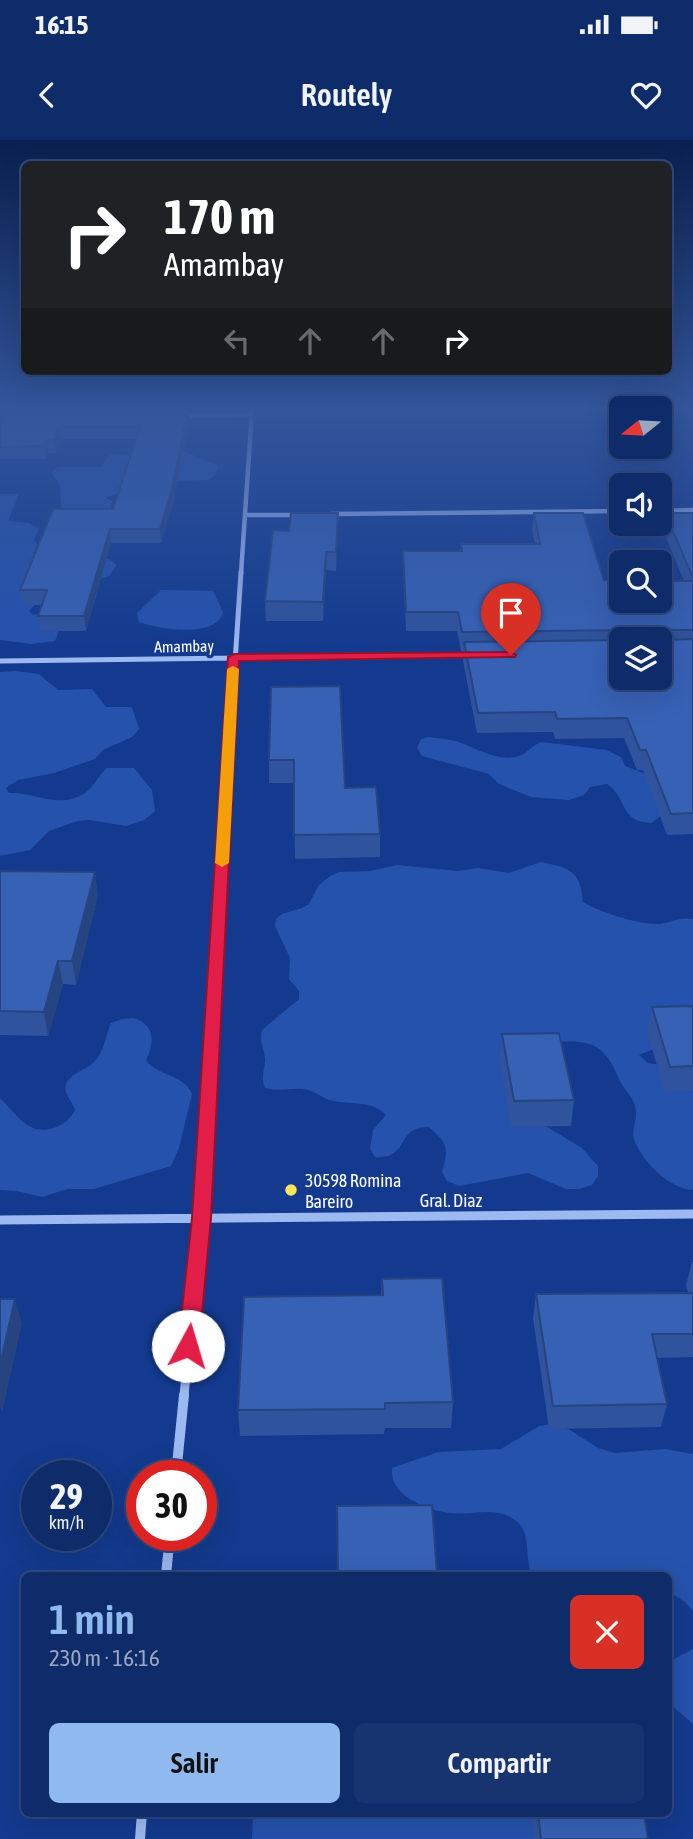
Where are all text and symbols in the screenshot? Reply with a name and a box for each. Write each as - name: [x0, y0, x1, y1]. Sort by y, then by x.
- text: 16:15: [35, 10, 89, 40]
- icon: back: [28, 76, 66, 114]
- text: Routely: [301, 76, 392, 113]
- icon: heart: [627, 76, 665, 114]
- text: 170 m: [164, 188, 275, 244]
- icon: right: [49, 189, 140, 280]
- text: Amambay: [164, 246, 284, 283]
- icon: left: [218, 322, 256, 360]
- icon: ahead: [291, 322, 329, 360]
- icon: ahead: [364, 322, 402, 360]
- icon: right: [437, 322, 475, 360]
- north arrow: [609, 396, 672, 458]
- map controls: [609, 396, 672, 690]
- button: sound: [609, 473, 672, 536]
- button: search: [609, 550, 672, 613]
- pin: [481, 583, 541, 655]
- icon: arrive: [492, 594, 530, 632]
- button: layers: [609, 627, 672, 690]
- street label: Amambay: [154, 636, 215, 657]
- place label: 30598 Romina Bareiro: [305, 1170, 401, 1212]
- marker: 30598 Romina Bareiro: [283, 1182, 299, 1198]
- street label: Gral. Diaz: [420, 1190, 483, 1211]
- position arrow: [151, 1309, 225, 1383]
- speed limit sign: 30: [126, 1460, 217, 1551]
- text: 29: [50, 1476, 83, 1516]
- text: km/h: [49, 1512, 84, 1533]
- text: 1 min: [49, 1595, 135, 1643]
- button: close: [570, 1595, 644, 1669]
- text: 230 m · 16:16: [49, 1645, 160, 1671]
- button: Salir: [49, 1723, 340, 1803]
- button: Compartir: [354, 1723, 644, 1803]

